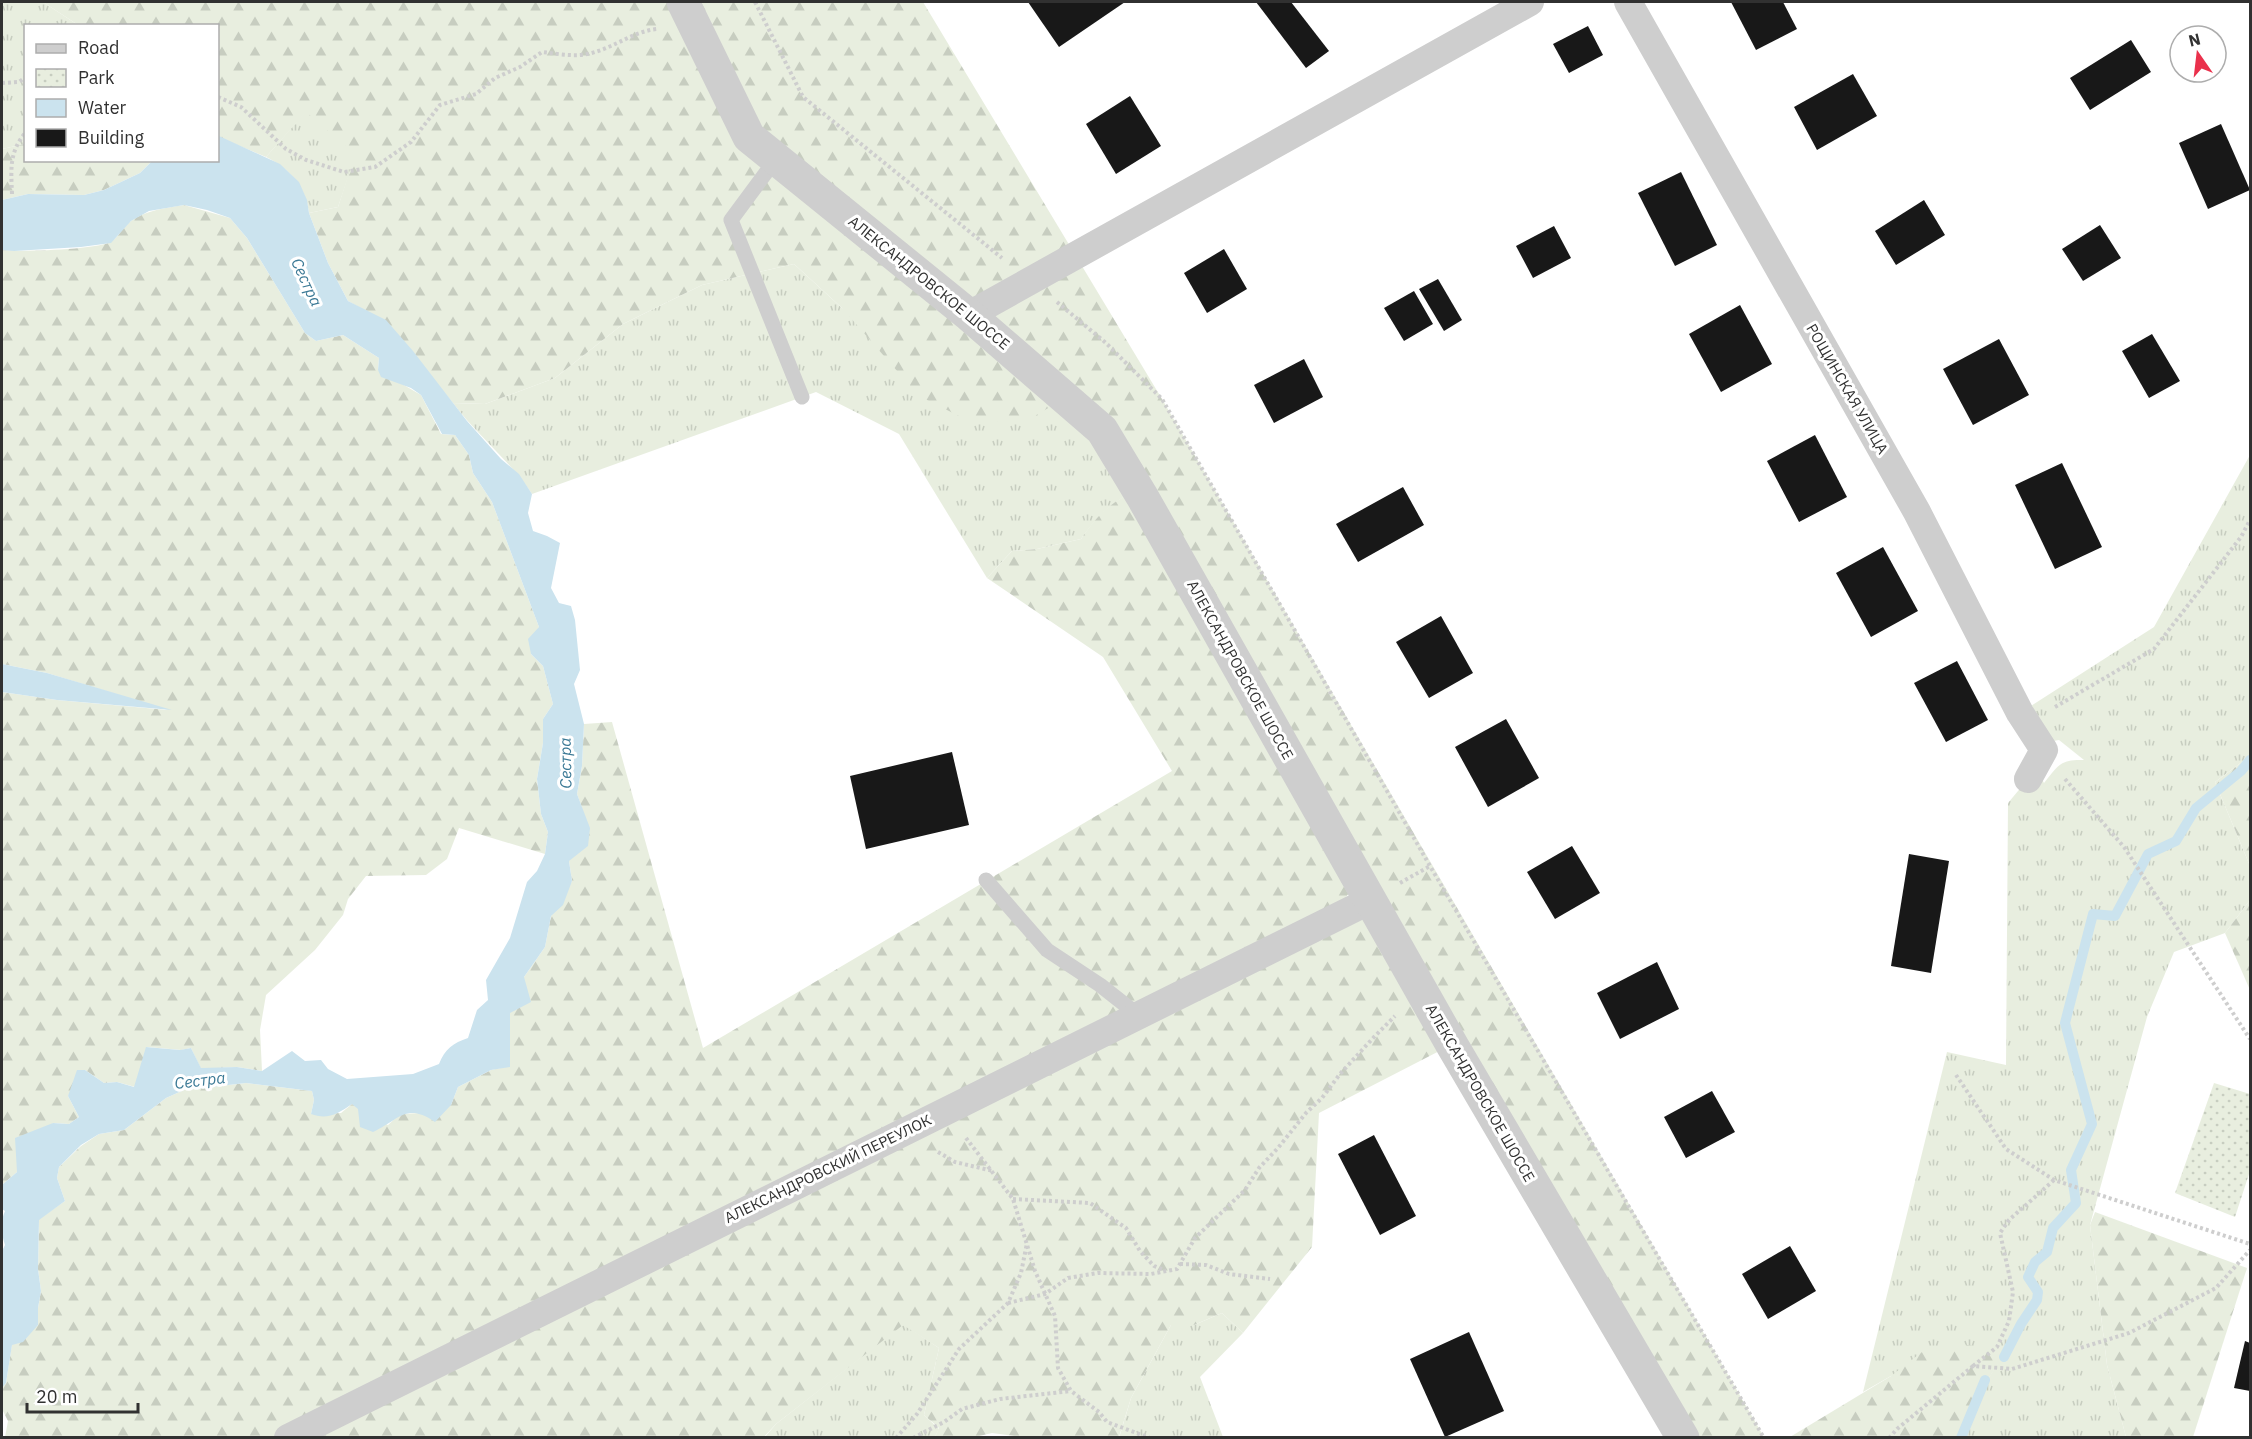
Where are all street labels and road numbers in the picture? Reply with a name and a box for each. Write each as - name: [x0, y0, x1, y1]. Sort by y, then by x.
- street label: АЛЕКСАНДРОВСКОЕ ШОССЕ: [845, 212, 1014, 354]
- street label: РОЩИНСКАЯ УЛИЦА: [1802, 320, 1893, 458]
- street label: АЛЕКСАНДРОВСКОЕ ШОССЕ: [1183, 577, 1298, 763]
- street label: АЛЕКСАНДРОВСКОЕ ШОССЕ: [1422, 1000, 1539, 1185]
- street label: АЛЕКСАНДРОВСКИЙ ПЕРЕУЛОК: [721, 1110, 935, 1227]

